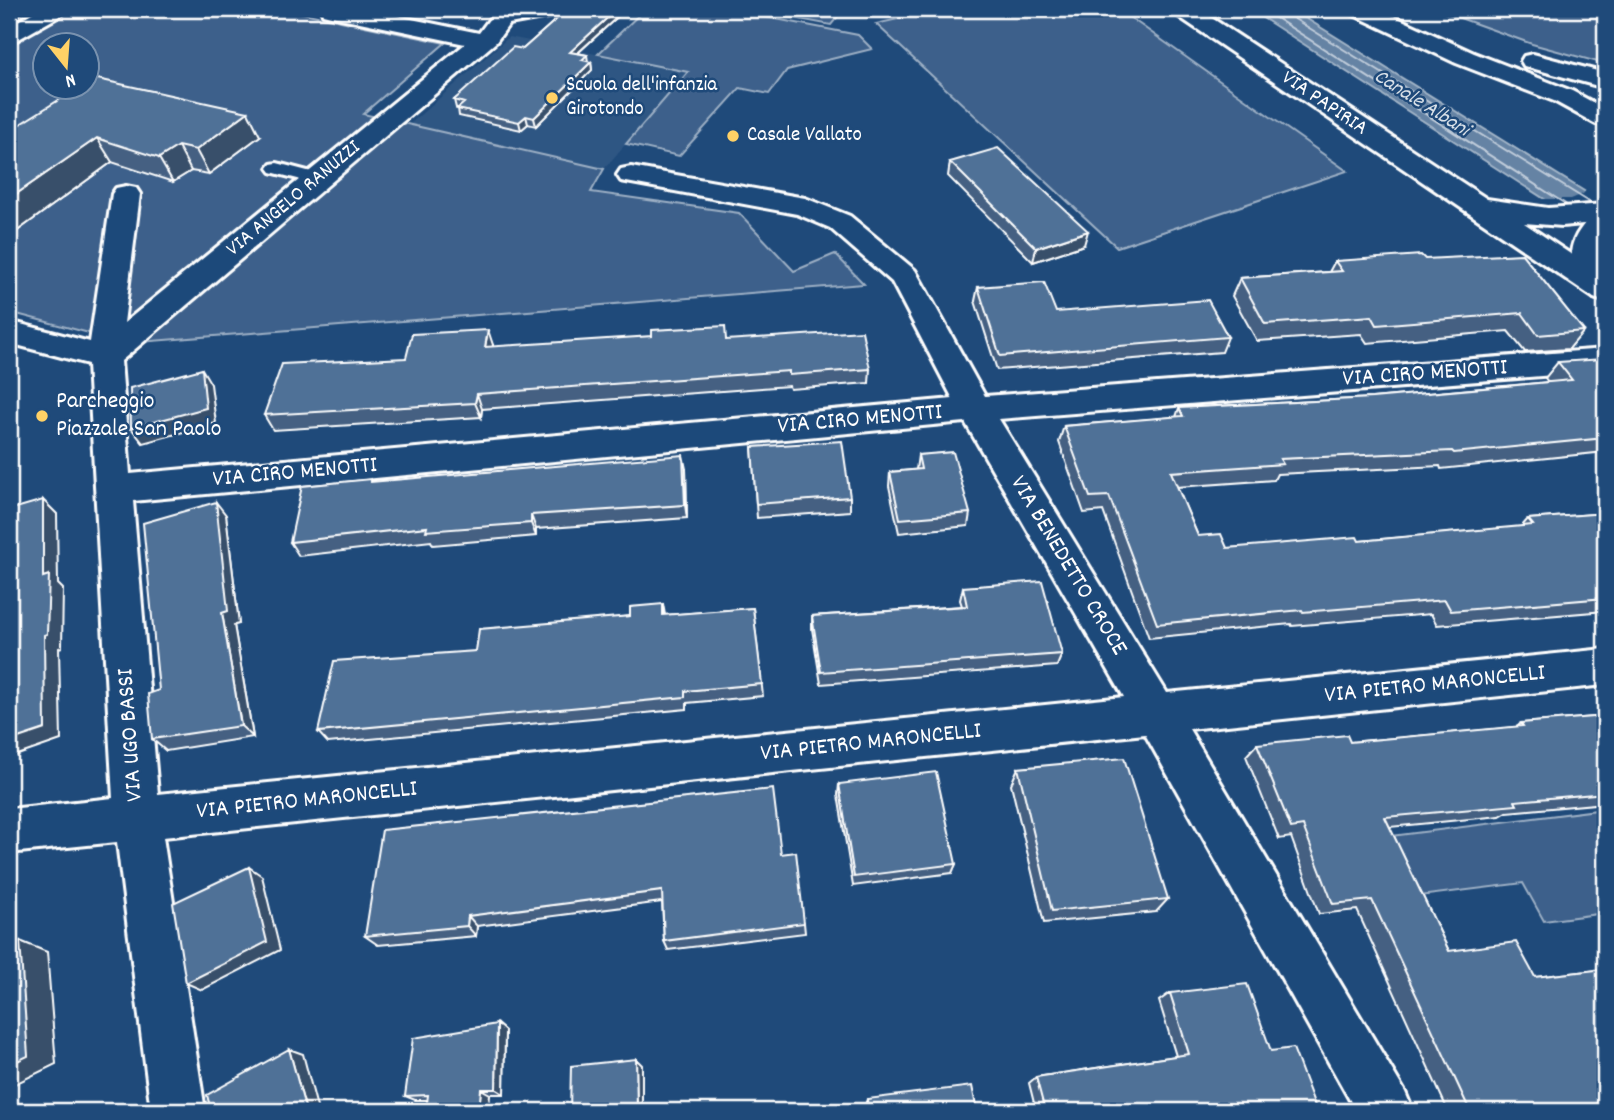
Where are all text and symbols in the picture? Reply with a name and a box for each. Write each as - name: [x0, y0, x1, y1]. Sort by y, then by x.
- north arrow: [32, 32, 102, 102]
- water label: Canale Albani: [1367, 63, 1477, 147]
- street label: VIA PAPIRIA: [1275, 64, 1373, 144]
- text: N: [62, 65, 78, 93]
- place label: Scuola dell'infanzia Girotondo: [566, 71, 718, 125]
- marker: Scuola dell'infanzia Girotondo: [544, 90, 560, 106]
- place label: Casale Vallato: [747, 121, 862, 151]
- marker: Casale Vallato: [725, 128, 741, 144]
- street label: VIA ANGELO RANUZZI: [220, 133, 368, 264]
- street label: VIA CIRO MENOTTI: [1341, 351, 1509, 397]
- place label: Parcheggio Piazzale San Paolo: [56, 385, 221, 447]
- street label: VIA CIRO MENOTTI: [776, 396, 944, 444]
- marker: Parcheggio Piazzale San Paolo: [34, 408, 50, 424]
- street label: VIA CIRO MENOTTI: [211, 449, 379, 497]
- street label: VIA BENEDETTO CROCE: [1001, 470, 1135, 662]
- street label: VIA PIETRO MARONCELLI: [1323, 656, 1548, 713]
- street label: VIA UGO BASSI: [109, 667, 153, 803]
- street label: VIA PIETRO MARONCELLI: [759, 714, 984, 771]
- street label: VIA PIETRO MARONCELLI: [195, 772, 420, 829]

